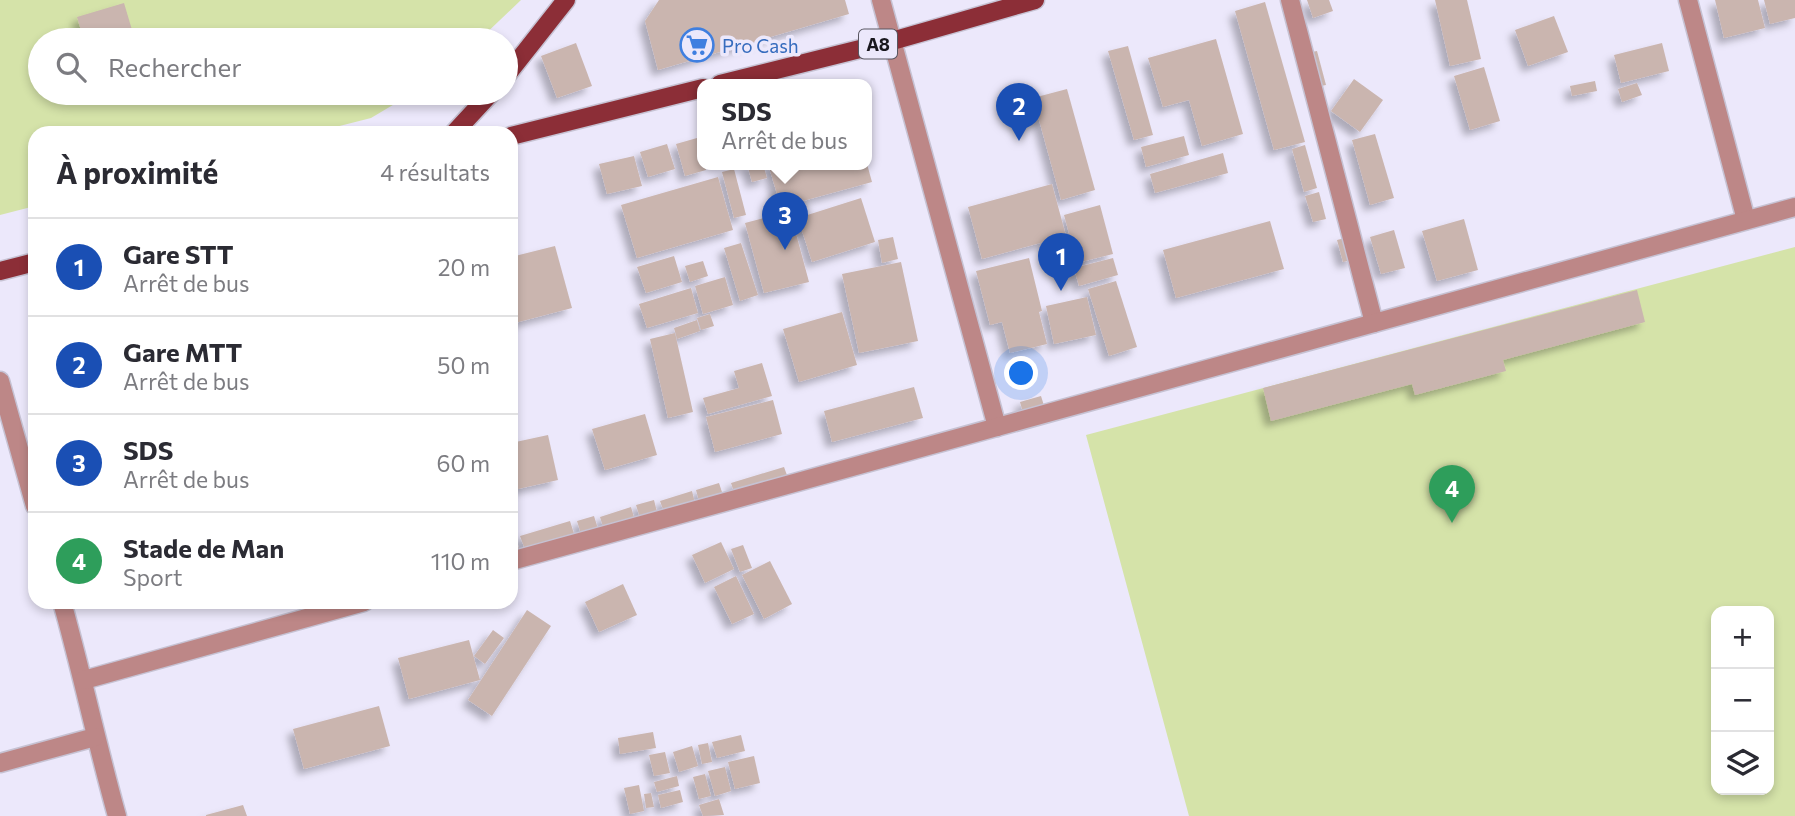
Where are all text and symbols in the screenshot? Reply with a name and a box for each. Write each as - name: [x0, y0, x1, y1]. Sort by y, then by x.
- supermarket icon: Pro Cash: [678, 26, 716, 64]
- search box: [28, 28, 518, 105]
- road number: A8: [859, 29, 897, 58]
- place label: Pro Cash: [722, 34, 799, 57]
- icon: search: [52, 48, 90, 86]
- text: Rechercher: [108, 51, 242, 82]
- popup: [697, 79, 872, 170]
- pin: 2: [996, 83, 1042, 141]
- text: SDS: [721, 95, 772, 126]
- text: Arrêt de bus: [721, 126, 848, 154]
- text: À proximité: [56, 153, 218, 190]
- text: 4 résultats: [380, 158, 490, 186]
- pin: 3: [762, 192, 808, 250]
- pin: 1: [1038, 233, 1084, 291]
- text: Gare STT: [123, 238, 233, 269]
- text: 1: [74, 253, 84, 281]
- text: 20 m: [438, 253, 490, 281]
- text: Arrêt de bus: [123, 269, 249, 297]
- text: Gare MTT: [123, 336, 242, 367]
- text: 2: [72, 351, 86, 379]
- text: 50 m: [437, 351, 490, 379]
- your location: [1004, 356, 1038, 390]
- text: Arrêt de bus: [123, 367, 249, 395]
- text: SDS: [123, 434, 173, 465]
- text: 3: [72, 449, 86, 477]
- text: 60 m: [437, 449, 490, 477]
- text: Arrêt de bus: [123, 465, 249, 493]
- pin: 4: [1429, 465, 1475, 523]
- text: Stade de Man: [123, 532, 284, 563]
- text: 4: [72, 547, 86, 575]
- text: 110 m: [431, 547, 490, 575]
- text: Sport: [123, 563, 182, 591]
- map controls: [1711, 606, 1774, 795]
- button: +: [1711, 606, 1774, 669]
- button: −: [1711, 669, 1774, 732]
- button: layers: [1711, 732, 1774, 795]

